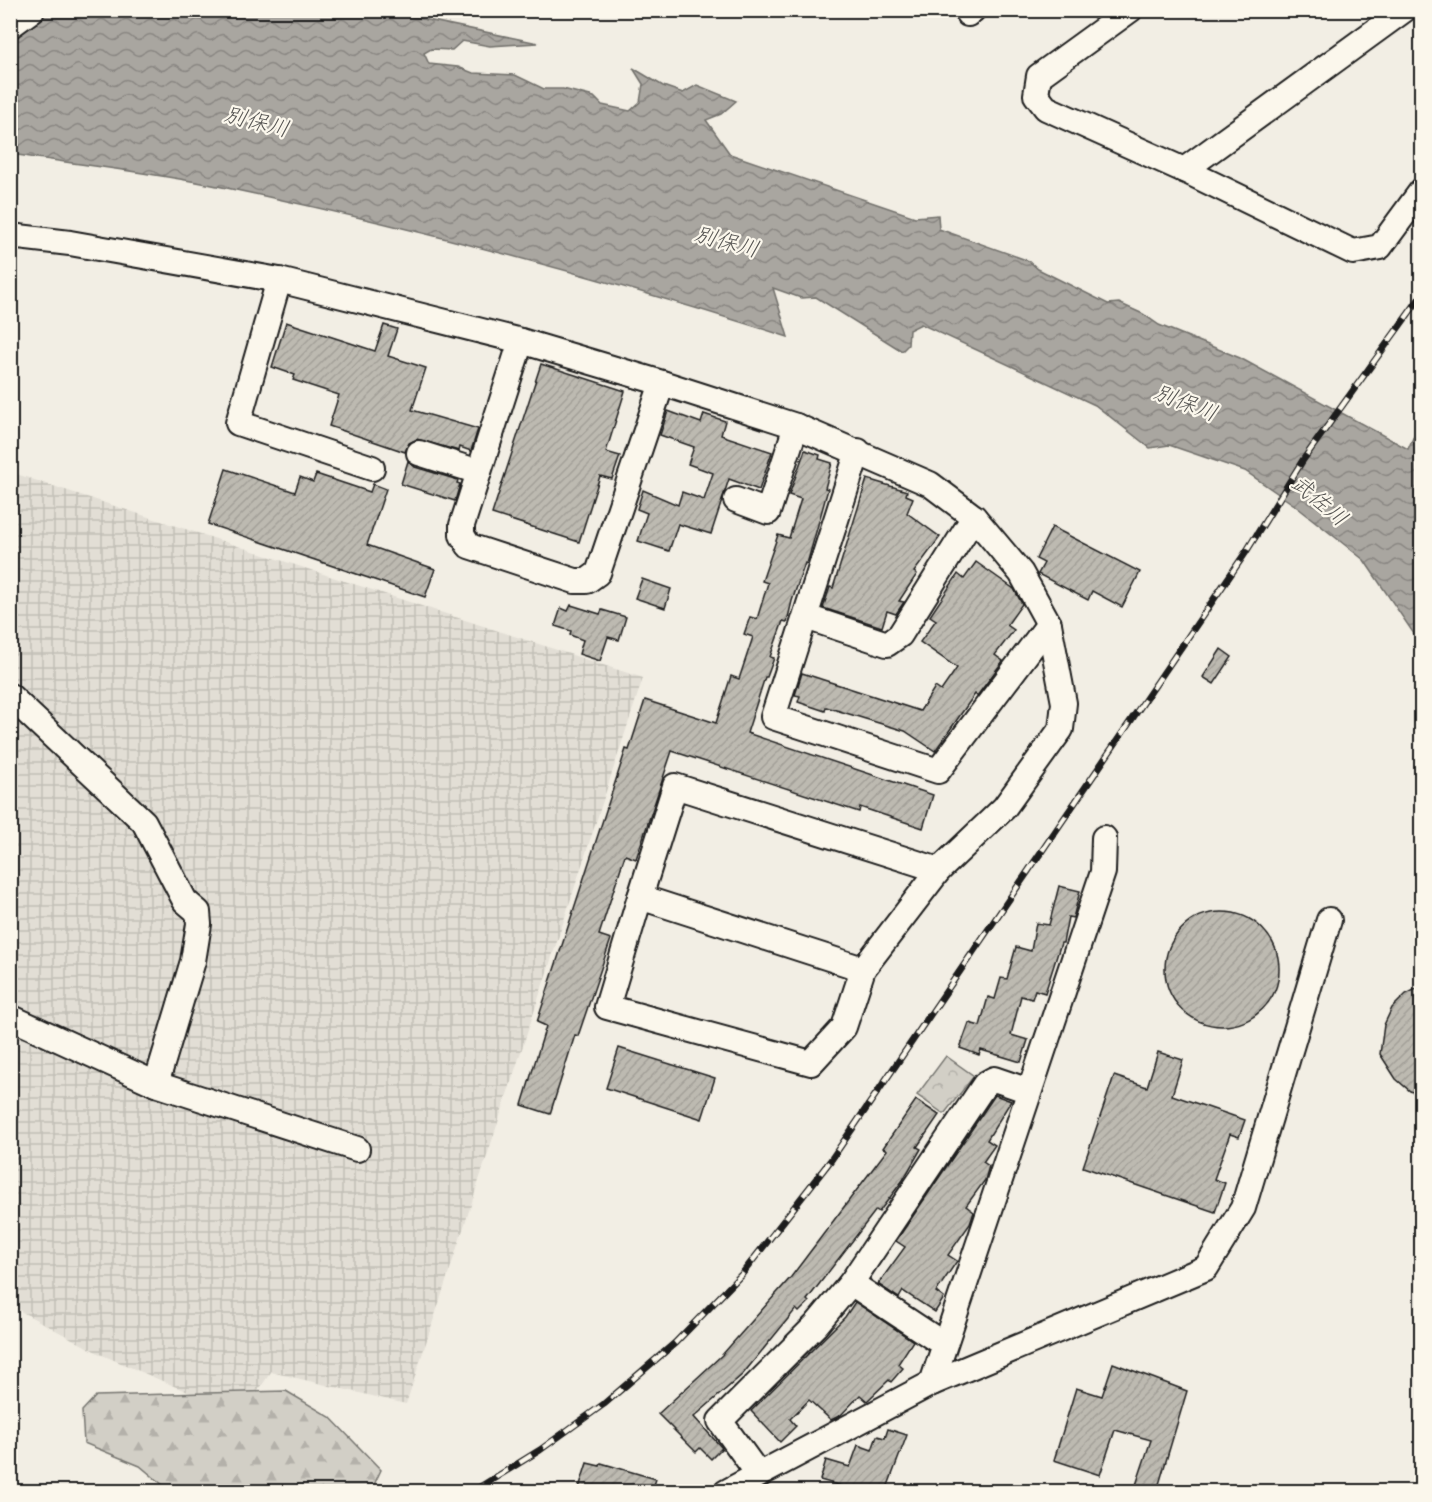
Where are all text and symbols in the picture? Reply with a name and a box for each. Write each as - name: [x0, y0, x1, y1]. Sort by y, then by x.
- water label: 別保川: [222, 99, 292, 143]
- water label: 別保川: [691, 219, 763, 263]
- water label: 別保川: [1150, 377, 1222, 427]
- water label: 武佐川: [1286, 468, 1354, 532]

